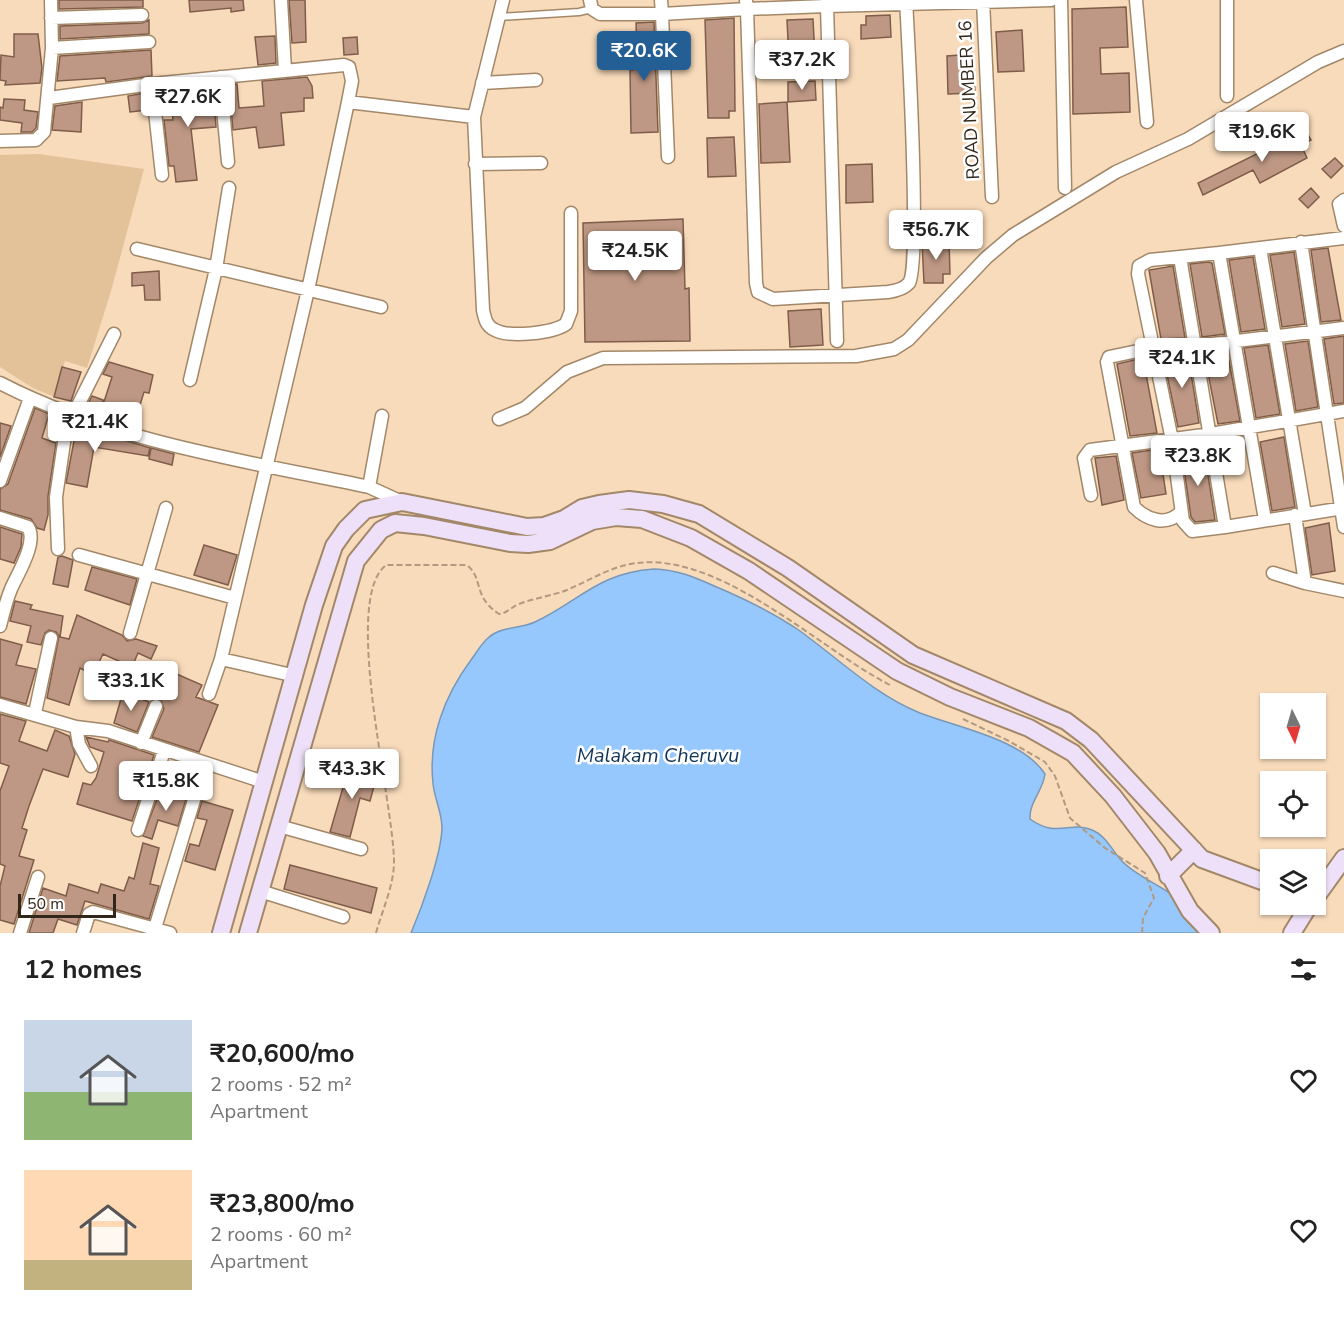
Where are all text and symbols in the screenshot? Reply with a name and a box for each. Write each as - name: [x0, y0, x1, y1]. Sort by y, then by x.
- street label: ROAD NUMBER 16: [953, 20, 985, 180]
- pin: ₹20.6K: [595, 31, 693, 82]
- text: ₹20.6K: [611, 37, 677, 64]
- pin: ₹37.2K: [753, 40, 851, 91]
- text: ₹37.2K: [769, 46, 835, 73]
- pin: ₹27.6K: [139, 77, 237, 128]
- text: ₹27.6K: [155, 83, 221, 110]
- pin: ₹19.6K: [1213, 112, 1311, 163]
- text: ₹19.6K: [1229, 118, 1295, 145]
- pin: ₹56.7K: [887, 210, 985, 261]
- text: ₹56.7K: [903, 216, 969, 243]
- pin: ₹24.5K: [586, 231, 684, 282]
- text: ₹24.5K: [602, 237, 668, 264]
- pin: ₹24.1K: [1133, 338, 1231, 389]
- text: ₹24.1K: [1149, 344, 1215, 371]
- pin: ₹21.4K: [46, 402, 144, 453]
- text: ₹21.4K: [62, 408, 128, 435]
- pin: ₹23.8K: [1149, 436, 1247, 487]
- text: ₹23.8K: [1165, 442, 1231, 469]
- pin: ₹33.1K: [82, 661, 180, 712]
- text: ₹33.1K: [98, 667, 164, 694]
- north arrow: [1260, 693, 1326, 759]
- map controls: [1260, 693, 1326, 915]
- water label: Malakam Cheruvu: [577, 742, 739, 769]
- pin: ₹43.3K: [303, 749, 401, 800]
- text: ₹43.3K: [319, 755, 385, 782]
- pin: ₹15.8K: [117, 761, 215, 812]
- text: ₹15.8K: [133, 767, 199, 794]
- button: locate: [1260, 771, 1326, 837]
- button: layers: [1260, 849, 1326, 915]
- scale bar: [18, 891, 116, 918]
- text: 50 m: [27, 893, 64, 915]
- text: 12 homes: [24, 952, 142, 987]
- icon: filters: [1287, 953, 1320, 986]
- text: ₹20,600/mo: [210, 1036, 354, 1071]
- icon: home: [72, 1044, 144, 1116]
- icon: heart: [1287, 1064, 1320, 1097]
- text: 2 rooms · 52 m²: [210, 1071, 352, 1098]
- text: Apartment: [210, 1098, 308, 1125]
- text: ₹23,800/mo: [210, 1186, 354, 1221]
- icon: home: [72, 1194, 144, 1266]
- icon: heart: [1287, 1214, 1320, 1247]
- text: 2 rooms · 60 m²: [210, 1221, 352, 1248]
- text: Apartment: [210, 1248, 308, 1275]

